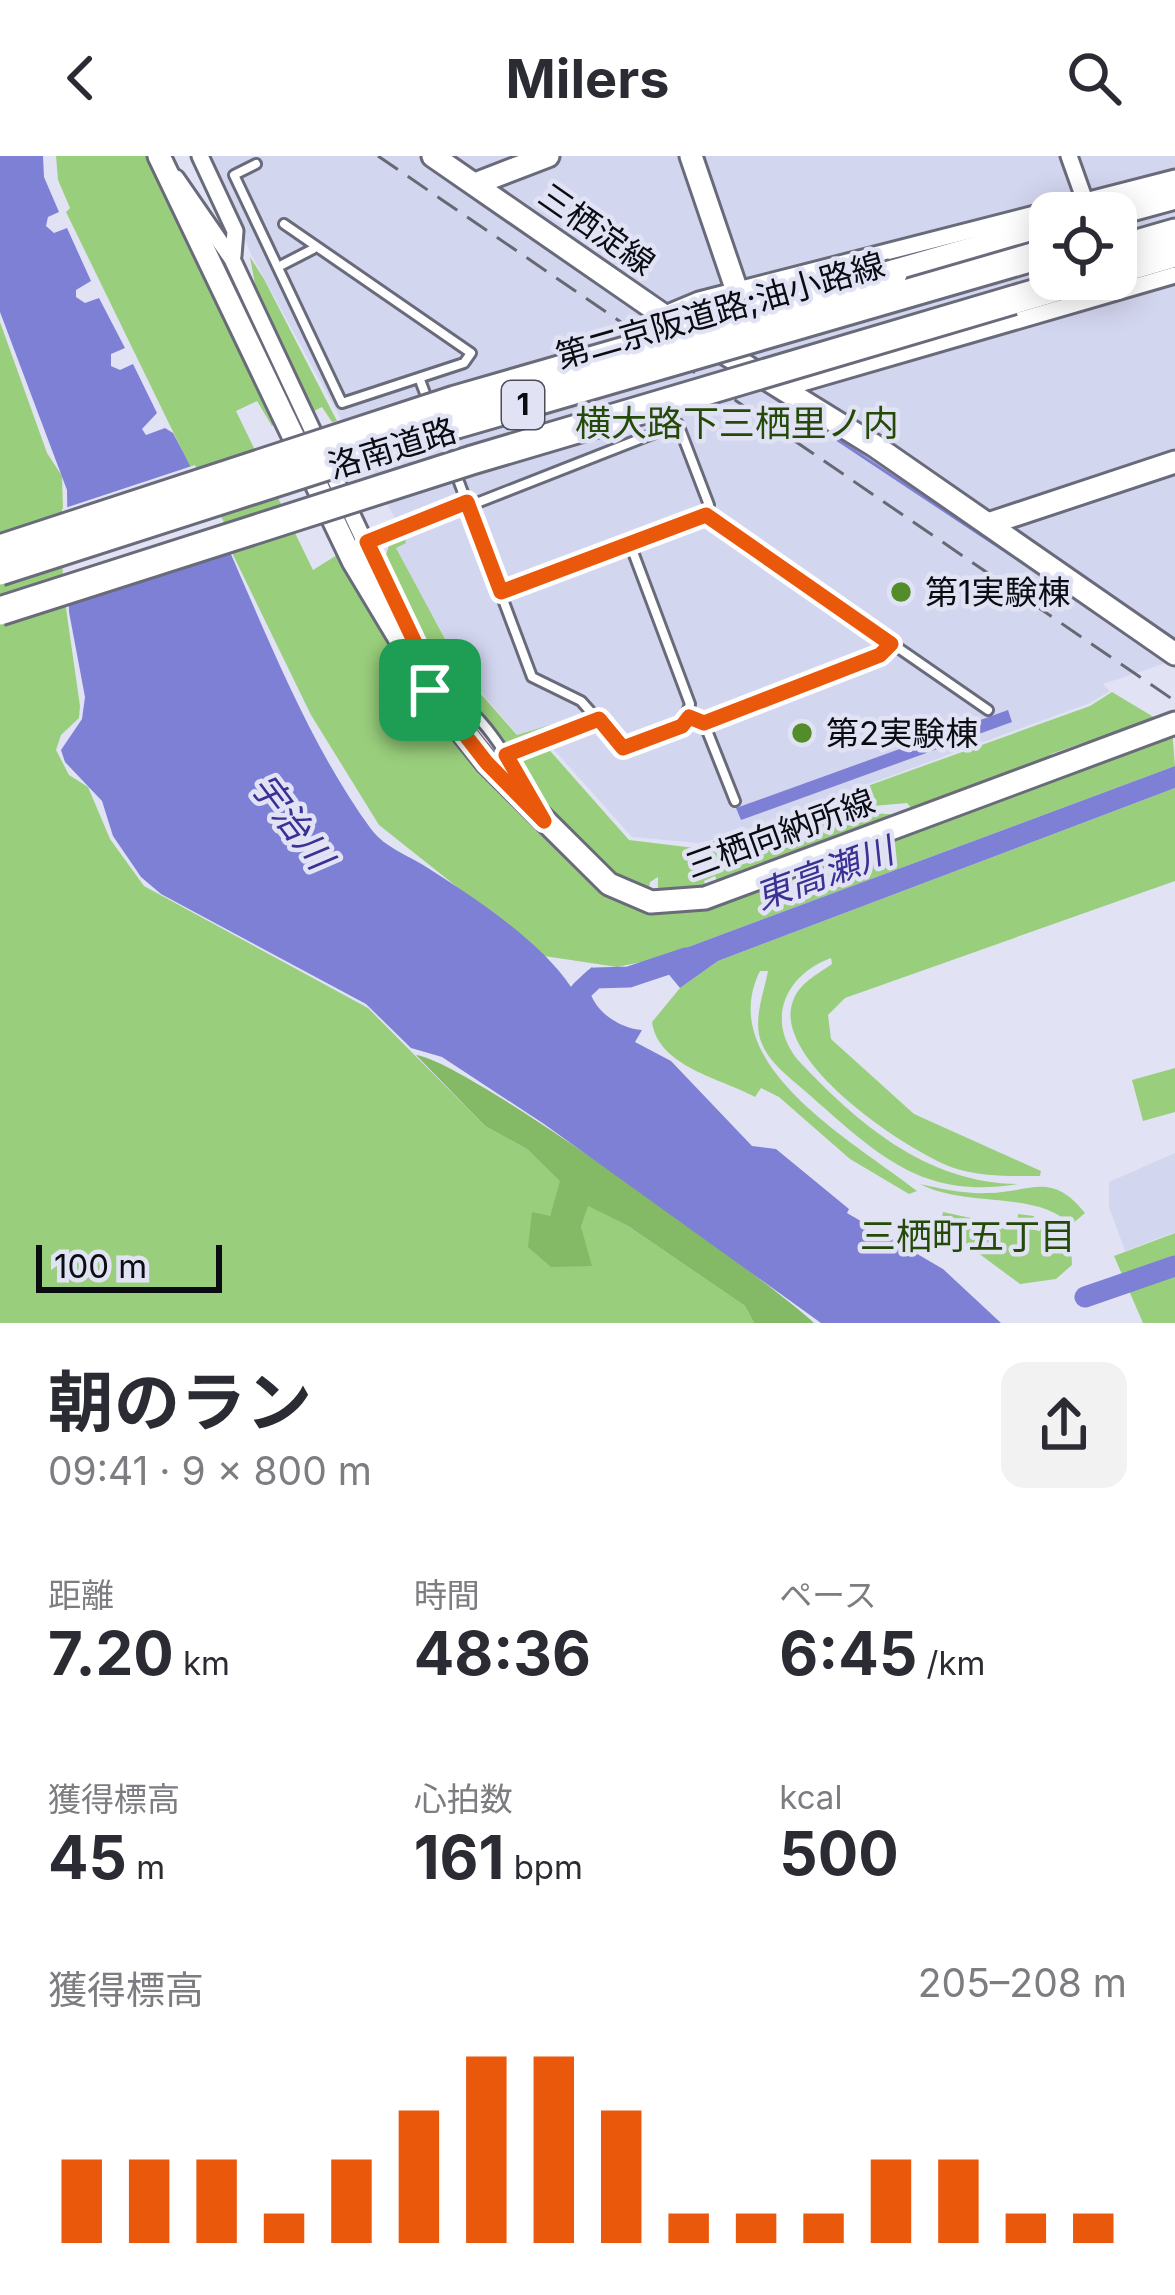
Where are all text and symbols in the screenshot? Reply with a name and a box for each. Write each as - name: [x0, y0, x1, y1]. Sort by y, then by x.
- icon: back: [48, 45, 114, 111]
- icon: search: [1061, 45, 1127, 111]
- text: Milers: [506, 46, 669, 111]
- street label: 三栖淀線: [531, 175, 663, 283]
- map controls: [1029, 192, 1137, 300]
- button: locate: [1029, 192, 1137, 300]
- street label: 第二京阪道路;油小路線: [551, 244, 889, 376]
- road number: 1: [502, 381, 544, 429]
- district label: 横大路下三栖里ノ内: [575, 401, 899, 445]
- street label: 洛南道路: [323, 410, 461, 486]
- place label: 第1実験棟: [925, 572, 1070, 612]
- marker: 第1実験棟: [888, 579, 914, 605]
- pin: [379, 639, 481, 741]
- icon: arrive: [397, 657, 463, 723]
- place label: 第2実験棟: [826, 713, 978, 753]
- marker: 第2実験棟: [789, 720, 815, 746]
- water label: 宇治川: [242, 765, 344, 881]
- street label: 三栖向納所線: [680, 780, 880, 886]
- water label: 東高瀬川: [749, 826, 903, 918]
- district label: 三栖町五丁目: [860, 1214, 1076, 1258]
- scale bar: [36, 1239, 222, 1292]
- text: 100 m: [54, 1246, 147, 1286]
- text: 朝のラン: [48, 1362, 312, 1442]
- button: share: [1001, 1362, 1127, 1488]
- text: 09:41 · 9 × 800 m: [48, 1447, 372, 1494]
- text: 距離: [48, 1575, 114, 1615]
- text: 時間: [414, 1575, 480, 1615]
- text: ペース: [779, 1575, 877, 1615]
- text: 7.20: [48, 1617, 174, 1689]
- text: 48:36: [414, 1617, 591, 1689]
- text: 6:45: [779, 1617, 917, 1689]
- text: km: [174, 1643, 230, 1683]
- text: /km: [917, 1643, 985, 1683]
- text: kcal: [779, 1777, 842, 1817]
- text: 獲得標高: [48, 1779, 180, 1819]
- text: 心拍数: [414, 1779, 513, 1819]
- text: 500: [779, 1817, 899, 1889]
- text: 45: [48, 1821, 127, 1893]
- text: 161: [414, 1821, 504, 1893]
- text: m: [127, 1847, 165, 1887]
- text: bpm: [504, 1847, 583, 1887]
- text: 205–208 m: [918, 1959, 1127, 2006]
- text: 獲得標高: [48, 1966, 204, 2013]

